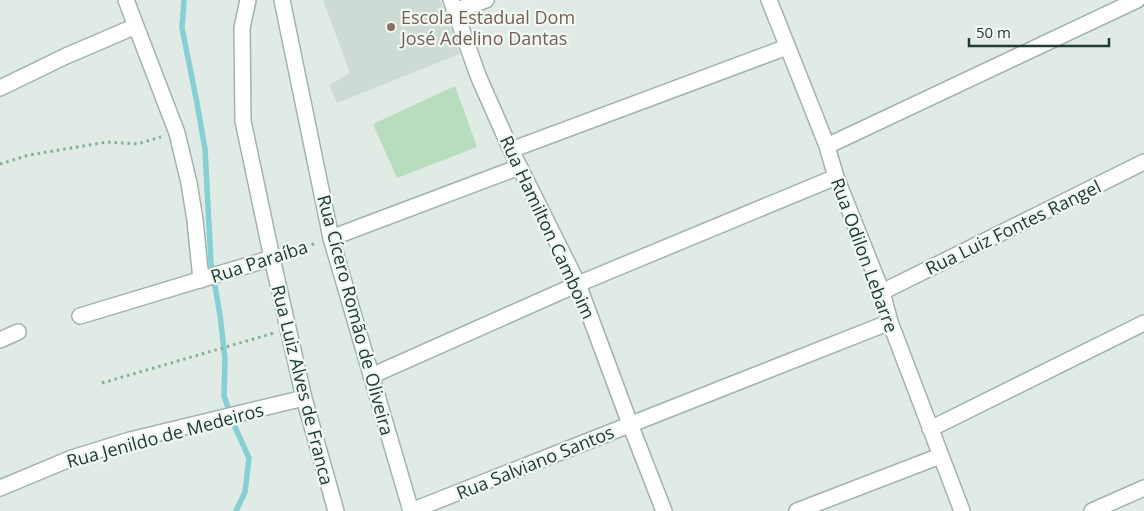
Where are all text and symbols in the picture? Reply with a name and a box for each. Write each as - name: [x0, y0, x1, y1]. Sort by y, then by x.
- place label: Escola Estadual Dom José Adelino Dantas: [399, 5, 575, 50]
- scale bar: [969, 15, 1109, 47]
- marker: Escola Estadual Dom José Adelino Dantas: [385, 21, 397, 33]
- text: 50 m: [976, 22, 1011, 42]
- street label: Rua Hamilton Camboim: [495, 131, 601, 323]
- street label: Rua Odilon Lebarre: [826, 174, 904, 336]
- street label: Rua Luiz Fontes Rangel: [921, 174, 1105, 280]
- street label: Rua Cícero Romão de Oliveira: [312, 192, 400, 438]
- street label: Rua Paraíba: [207, 234, 311, 288]
- street label: Rua Luiz Alves de Franca: [267, 282, 339, 488]
- street label: Rua Jenildo de Medeiros: [64, 397, 266, 473]
- street label: Rua Salviano Santos: [453, 419, 617, 505]

